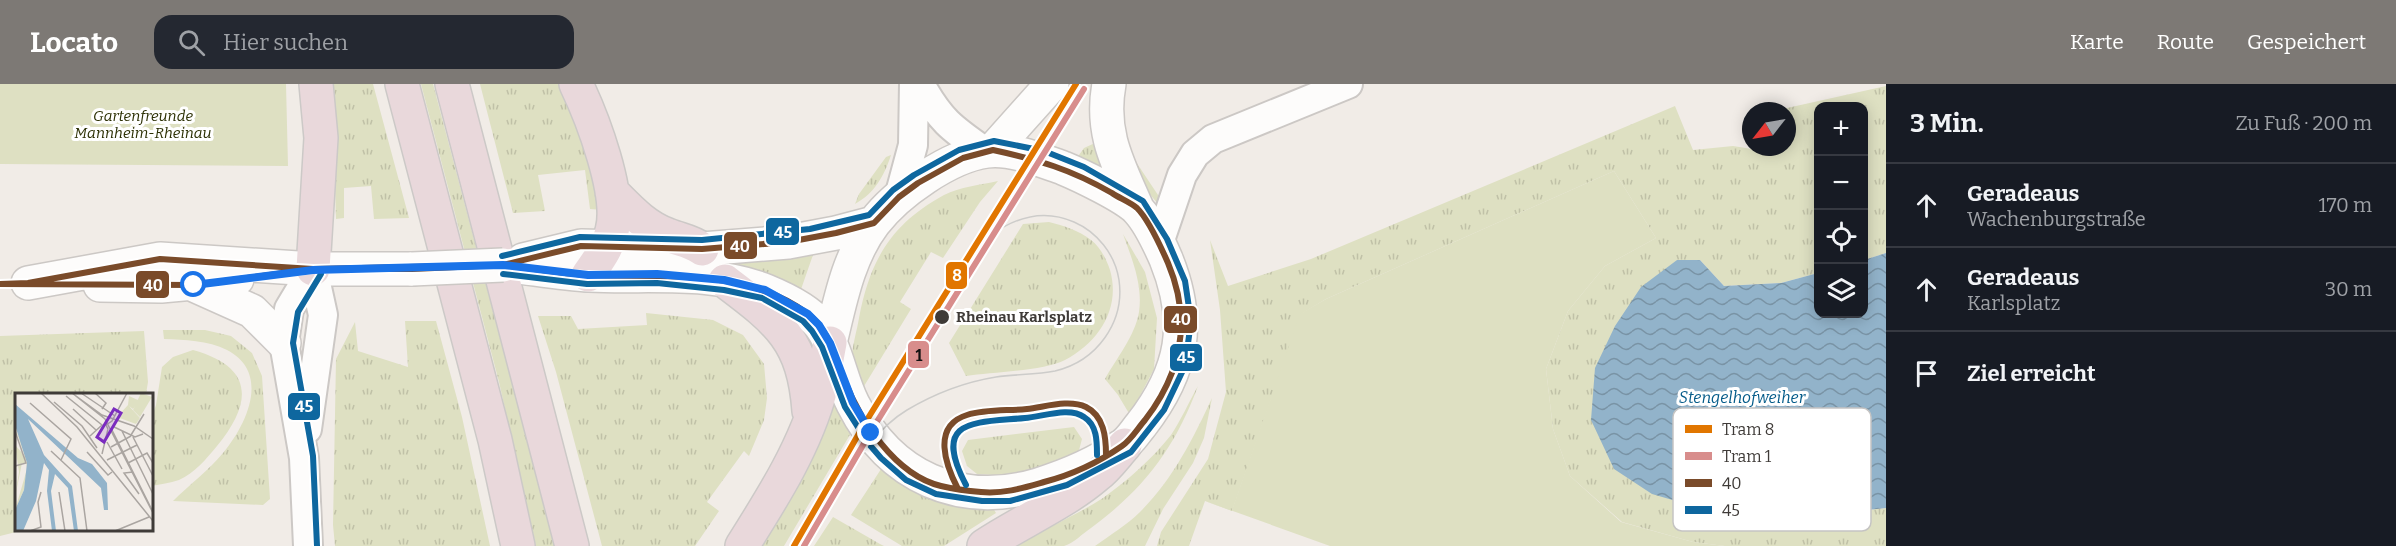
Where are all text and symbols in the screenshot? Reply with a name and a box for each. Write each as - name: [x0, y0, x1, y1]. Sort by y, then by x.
- search box: [154, 15, 574, 69]
- text: Locato: [30, 26, 118, 59]
- icon: search: [175, 26, 208, 59]
- text: Hier suchen: [223, 29, 348, 56]
- text: Karte: [2070, 29, 2124, 55]
- text: Route: [2157, 29, 2214, 55]
- text: Gespeichert: [2247, 29, 2366, 55]
- north arrow: [1742, 102, 1796, 156]
- map controls: [1814, 102, 1868, 318]
- button: +: [1814, 102, 1868, 156]
- park label: Gartenfreunde Mannheim-Rheinau: [74, 107, 212, 142]
- text: 3 Min.: [1910, 108, 1984, 139]
- text: Zu Fuß · 200 m: [2235, 111, 2372, 135]
- button: −: [1814, 156, 1868, 210]
- text: Geradeaus: [1967, 180, 2079, 207]
- icon: ahead: [1910, 189, 1943, 222]
- text: 170 m: [2319, 193, 2372, 217]
- text: Wachenburgstraße: [1967, 207, 2146, 231]
- button: locate: [1814, 210, 1868, 264]
- line badge: 45: [765, 217, 800, 246]
- text: 45: [774, 223, 792, 242]
- line badge: 40: [723, 231, 758, 260]
- text: 40: [730, 237, 750, 256]
- line badge: 8: [945, 261, 968, 290]
- button: layers: [1814, 264, 1868, 318]
- text: Geradeaus: [1967, 264, 2079, 291]
- text: 8: [952, 266, 962, 285]
- line badge: 40: [135, 270, 170, 299]
- route start: [180, 271, 206, 297]
- icon: ahead: [1910, 273, 1943, 306]
- text: 40: [143, 276, 163, 295]
- text: 30 m: [2325, 277, 2372, 301]
- text: Karlsplatz: [1967, 291, 2060, 315]
- line badge: 40: [1163, 305, 1198, 334]
- marker: Rheinau Karlsplatz: [933, 308, 951, 326]
- place label: Rheinau Karlsplatz: [956, 308, 1092, 326]
- text: 40: [1171, 310, 1191, 329]
- line badge: 1: [907, 340, 930, 369]
- line badge: 45: [1169, 343, 1203, 372]
- text: 1: [916, 346, 923, 365]
- text: 45: [1177, 348, 1195, 367]
- icon: arrive: [1910, 357, 1943, 390]
- text: Ziel erreicht: [1967, 360, 2096, 387]
- water label: Stengelhofweiher: [1679, 388, 1807, 407]
- line badge: 45: [287, 392, 321, 421]
- inset map: [15, 393, 153, 531]
- text: 45: [295, 397, 313, 416]
- legend: [1673, 408, 1871, 531]
- route end: [857, 419, 883, 445]
- text: Tram 8: [1722, 420, 1774, 439]
- text: Tram 1: [1722, 447, 1772, 466]
- text: 40: [1722, 474, 1742, 493]
- text: 45: [1722, 501, 1740, 520]

